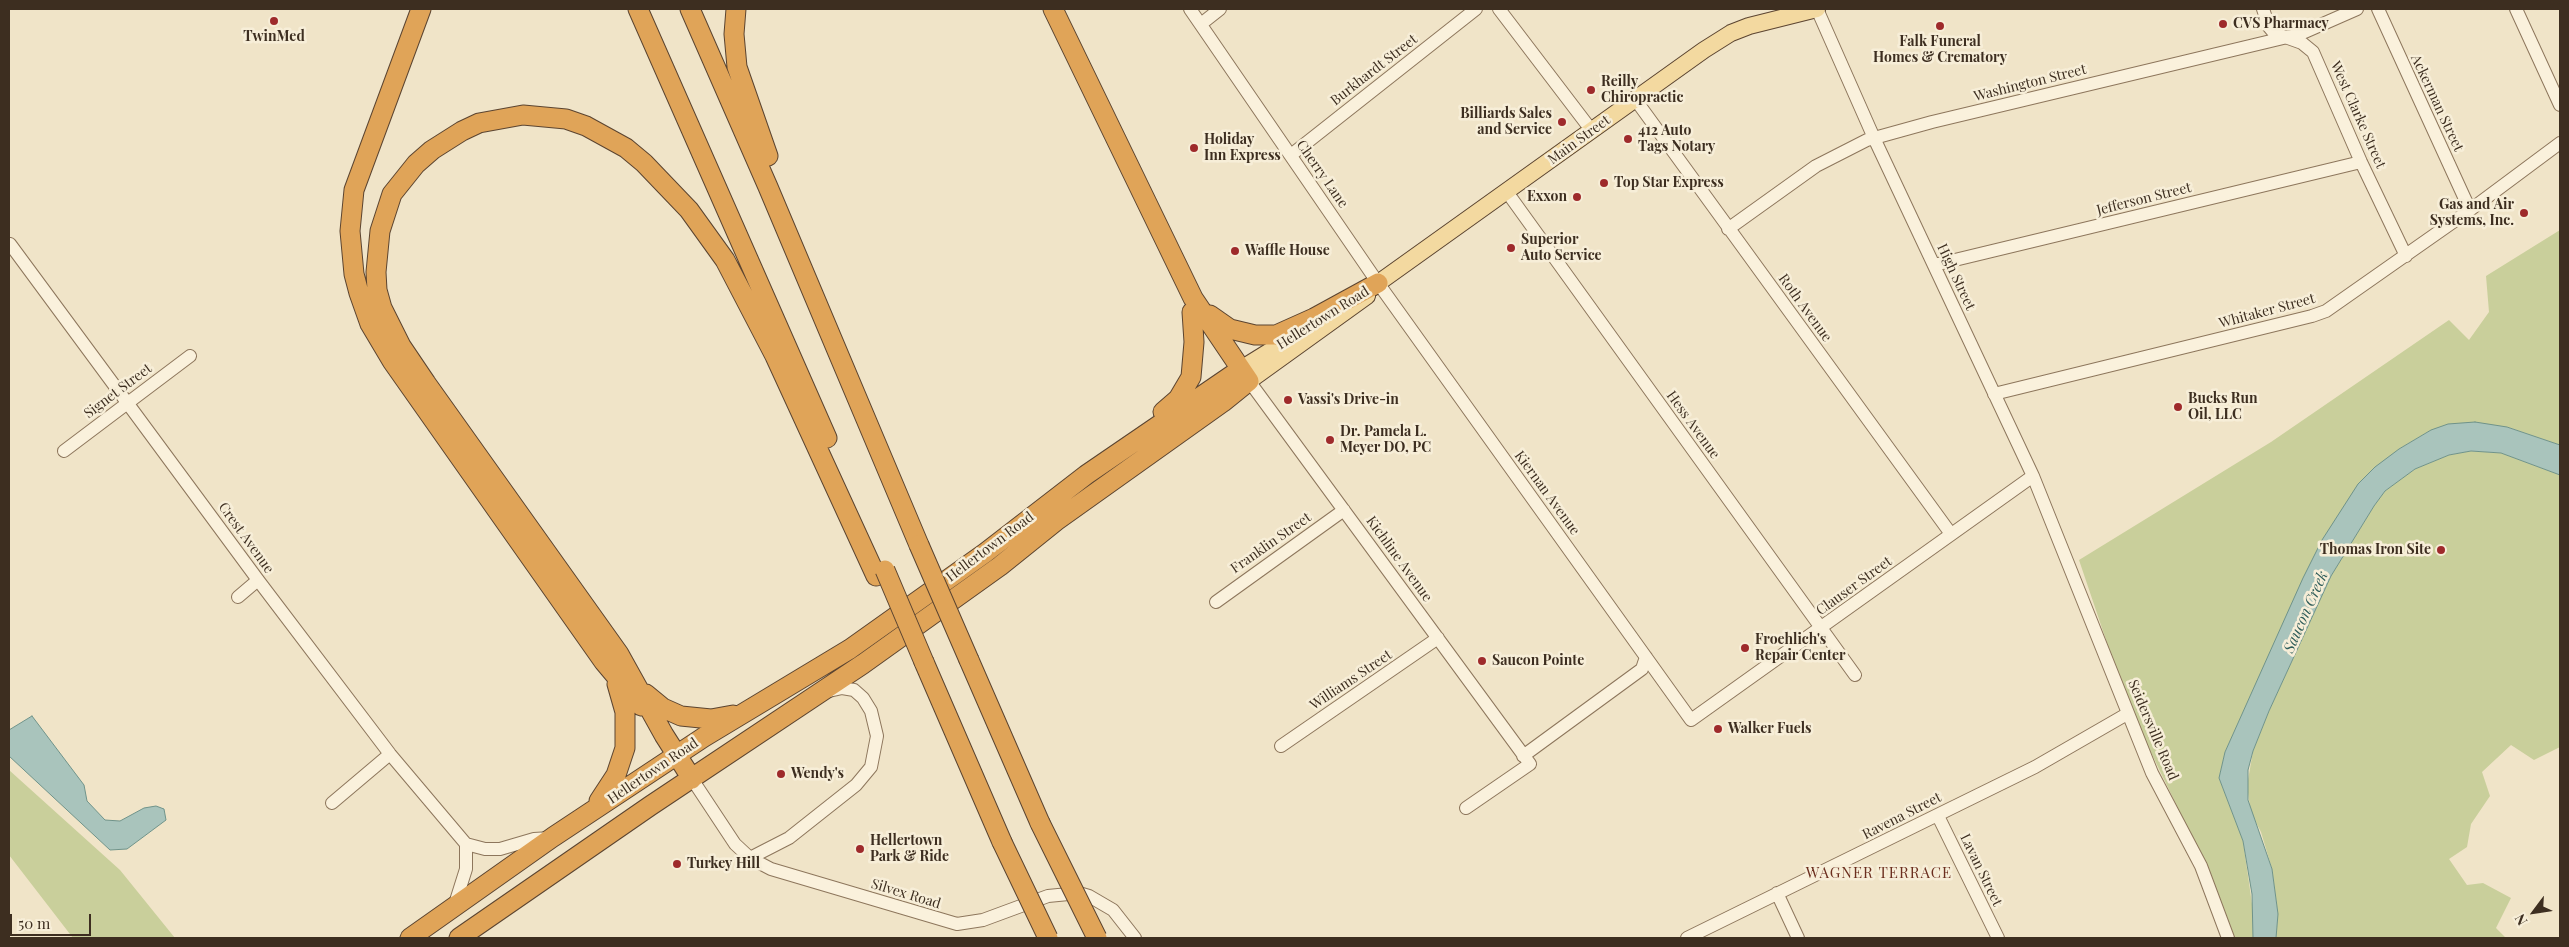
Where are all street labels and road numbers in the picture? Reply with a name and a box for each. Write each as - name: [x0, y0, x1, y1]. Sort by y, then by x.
- street label: Burkhardt Street: [1327, 31, 1421, 109]
- street label: Ackerman Street: [2407, 52, 2467, 154]
- street label: West Clarke Street: [2327, 59, 2389, 171]
- street label: Washington Street: [1972, 61, 2088, 105]
- street label: Main Street: [1545, 112, 1613, 168]
- street label: Cherry Lane: [1293, 137, 1351, 211]
- street label: Jefferson Street: [2095, 179, 2193, 219]
- street label: High Street: [1933, 241, 1979, 313]
- street label: Roth Avenue: [1775, 271, 1835, 345]
- street label: Hellertown Road: [1274, 283, 1372, 353]
- street label: Whitaker Street: [2217, 290, 2317, 332]
- street label: Signet Street: [81, 360, 155, 422]
- street label: Hess Avenue: [1663, 388, 1723, 462]
- street label: Kiernan Avenue: [1511, 448, 1583, 538]
- street label: Crest Avenue: [215, 499, 277, 577]
- street label: Hellertown Road: [943, 509, 1037, 585]
- street label: Franklin Street: [1228, 509, 1314, 577]
- street label: Kichline Avenue: [1362, 513, 1436, 605]
- street label: Clauser Street: [1813, 553, 1895, 619]
- street label: Williams Street: [1307, 646, 1395, 714]
- street label: Seidersville Road: [2124, 677, 2182, 783]
- street label: Hellertown Road: [605, 735, 701, 807]
- street label: Ravena Street: [1860, 789, 1944, 843]
- street label: Lavan Street: [1956, 831, 2006, 909]
- street label: Silvex Road: [869, 875, 943, 913]

